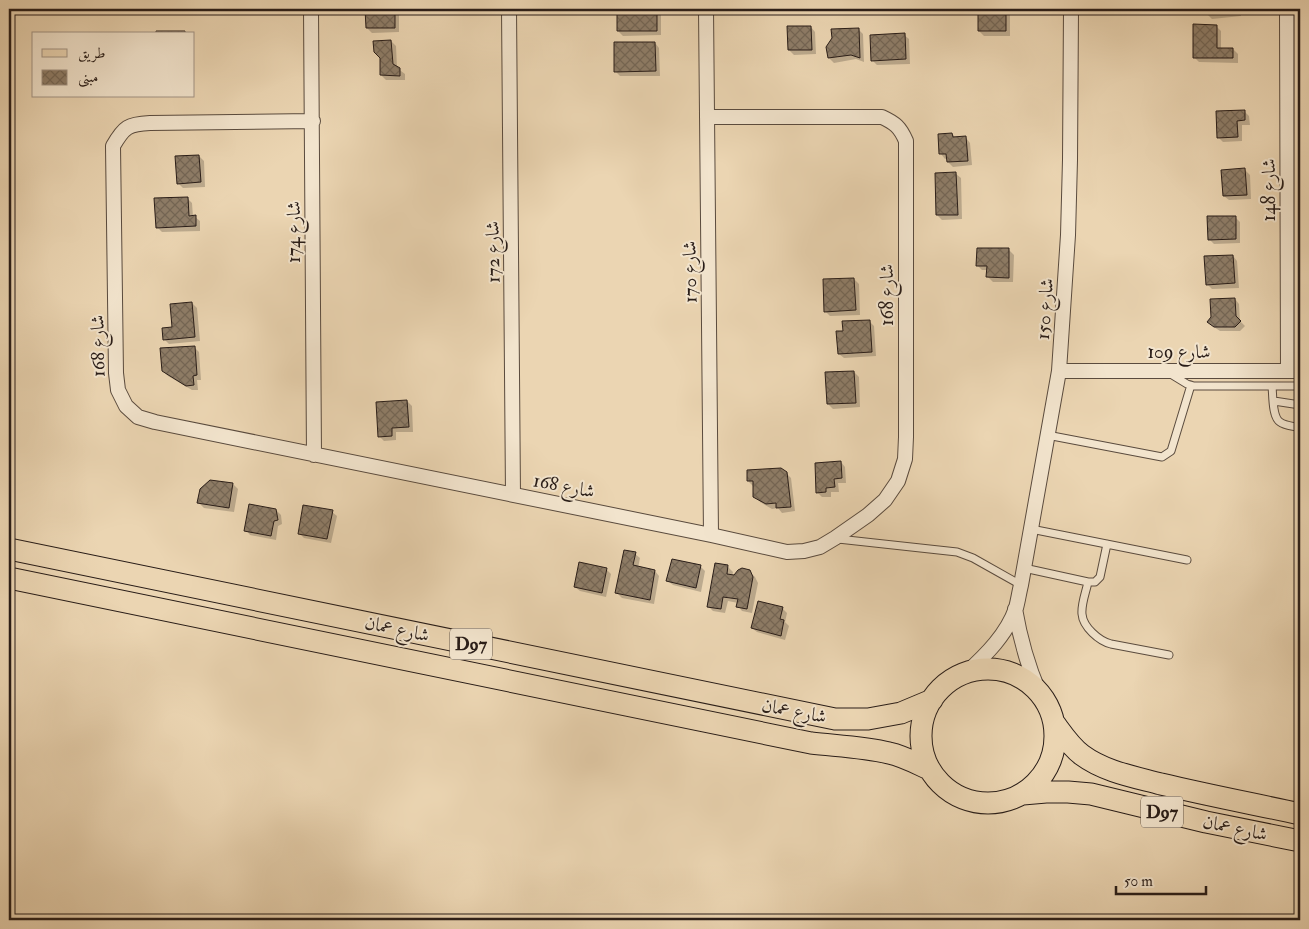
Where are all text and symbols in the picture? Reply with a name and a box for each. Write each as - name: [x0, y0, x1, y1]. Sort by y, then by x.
- legend: [32, 32, 195, 98]
- text: طريق: [78, 44, 105, 63]
- text: مبنى: [78, 68, 98, 88]
- street label: شارع 148: [1257, 159, 1284, 221]
- street label: شارع 174: [282, 201, 309, 263]
- street label: شارع 172: [480, 221, 509, 283]
- street label: شارع 170: [677, 241, 706, 303]
- street label: شارع 168: [875, 264, 902, 326]
- street label: شارع 150: [1031, 277, 1062, 341]
- street label: شارع 168: [85, 315, 114, 377]
- street label: شارع 109: [1147, 340, 1211, 367]
- street label: شارع 168: [531, 468, 597, 507]
- street label: شارع عمان: [362, 610, 432, 650]
- road number: D97: [450, 629, 492, 660]
- street label: شارع عمان: [759, 693, 828, 732]
- road number: D97: [1141, 796, 1183, 828]
- street label: شارع عمان: [1200, 809, 1270, 849]
- scale bar: [1116, 864, 1206, 896]
- text: 50 m: [1124, 872, 1153, 891]

